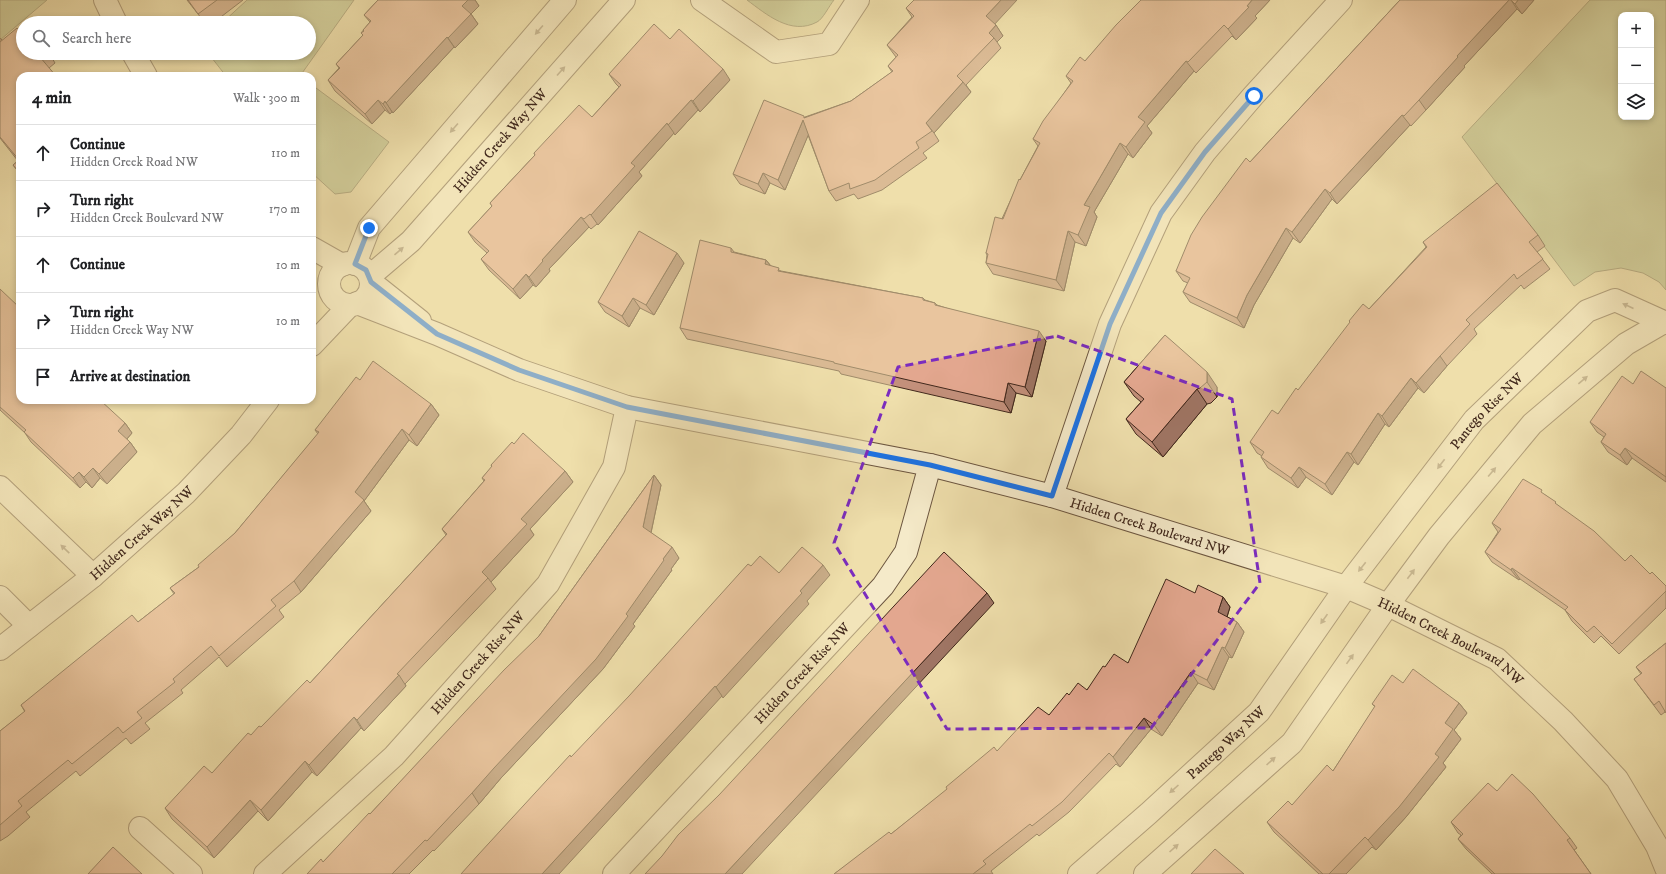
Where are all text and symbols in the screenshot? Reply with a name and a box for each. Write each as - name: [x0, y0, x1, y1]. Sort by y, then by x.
- map controls: [1618, 12, 1654, 120]
- button: +: [1618, 12, 1654, 48]
- search box: [16, 16, 316, 60]
- one-way arrow: [535, 24, 544, 35]
- icon: search: [30, 27, 52, 49]
- text: Search here: [62, 29, 131, 48]
- button: −: [1618, 48, 1654, 84]
- one-way arrow: [557, 66, 566, 76]
- button: layers: [1618, 84, 1654, 120]
- street label: Hidden Creek Way NW: [450, 85, 552, 197]
- text: 4 min: [32, 87, 71, 109]
- route start: [1245, 87, 1263, 105]
- text: Walk · 300 m: [233, 90, 300, 106]
- one-way arrow: [450, 123, 459, 133]
- text: Continue: [70, 135, 125, 154]
- icon: ahead: [32, 142, 54, 164]
- text: 110 m: [271, 145, 300, 161]
- text: Hidden Creek Road NW: [70, 154, 198, 170]
- text: Turn right: [70, 191, 133, 210]
- icon: right: [32, 198, 54, 220]
- text: 170 m: [269, 201, 300, 217]
- text: Hidden Creek Boulevard NW: [70, 210, 224, 226]
- route end: [360, 219, 378, 237]
- one-way arrow: [394, 246, 405, 255]
- icon: ahead: [32, 254, 54, 276]
- text: Continue: [70, 255, 125, 274]
- text: 10 m: [276, 257, 300, 273]
- text: Turn right: [70, 303, 133, 322]
- one-way arrow: [1622, 303, 1634, 309]
- icon: right: [32, 310, 54, 332]
- text: 10 m: [276, 313, 300, 329]
- text: Hidden Creek Way NW: [70, 322, 194, 338]
- icon: arrive: [32, 366, 54, 388]
- text: Arrive at destination: [70, 367, 190, 386]
- street label: Pantego Rise NW: [1447, 369, 1528, 453]
- one-way arrow: [1578, 376, 1589, 385]
- one-way arrow: [1437, 458, 1445, 469]
- one-way arrow: [1488, 467, 1497, 478]
- street label: Hidden Creek Way NW: [86, 482, 198, 585]
- street label: Hidden Creek Boulevard NW: [1068, 494, 1231, 560]
- one-way arrow: [60, 544, 70, 554]
- one-way arrow: [1357, 561, 1366, 572]
- one-way arrow: [1407, 568, 1415, 579]
- street label: Hidden Creek Boulevard NW: [1375, 594, 1527, 690]
- street label: Hidden Creek Rise NW: [427, 608, 529, 719]
- one-way arrow: [1320, 614, 1328, 624]
- street label: Hidden Creek Rise NW: [751, 619, 854, 728]
- one-way arrow: [1346, 653, 1354, 664]
- street label: Pantego Way NW: [1183, 703, 1269, 784]
- one-way arrow: [1266, 757, 1276, 766]
- one-way arrow: [1169, 785, 1179, 794]
- one-way arrow: [1169, 843, 1179, 853]

